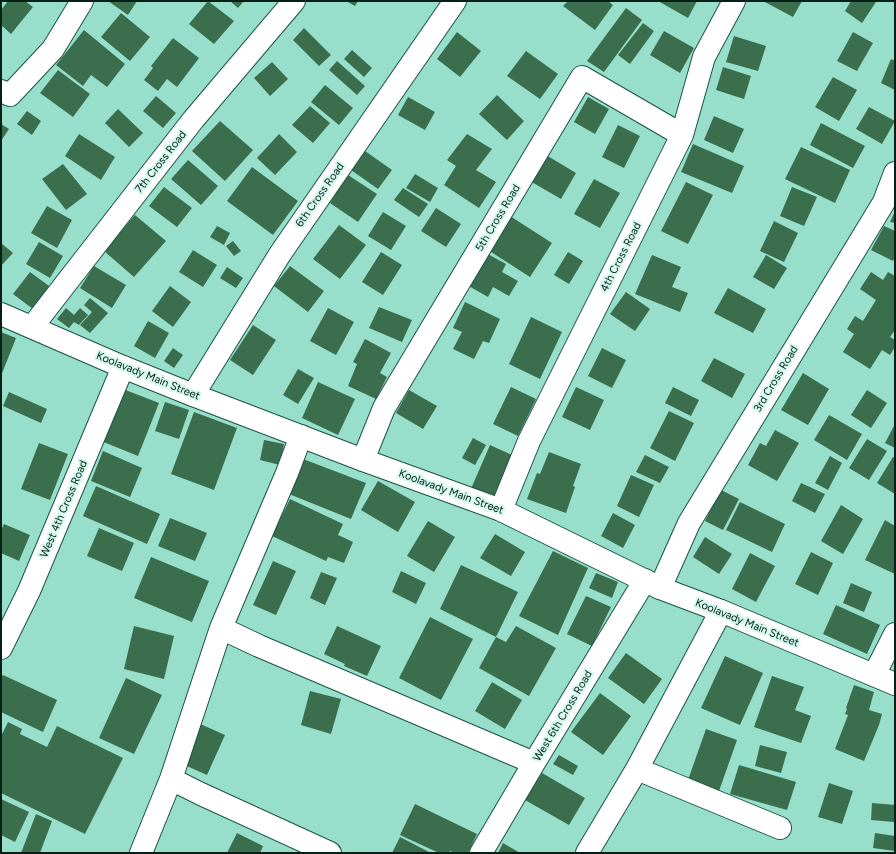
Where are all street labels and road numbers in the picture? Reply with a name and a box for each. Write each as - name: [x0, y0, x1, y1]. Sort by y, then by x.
- street label: 7th Cross Road: [133, 128, 189, 196]
- street label: 6th Cross Road: [293, 160, 347, 230]
- street label: 5th Cross Road: [473, 182, 523, 254]
- street label: 4th Cross Road: [598, 220, 644, 294]
- street label: 3rd Cross Road: [751, 343, 801, 415]
- street label: Koolavady Main Street: [94, 349, 202, 403]
- street label: West 4th Cross Road: [38, 458, 90, 560]
- street label: Koolavady Main Street: [397, 467, 505, 517]
- street label: Koolavady Main Street: [693, 596, 801, 650]
- street label: West 6th Cross Road: [531, 668, 595, 764]

